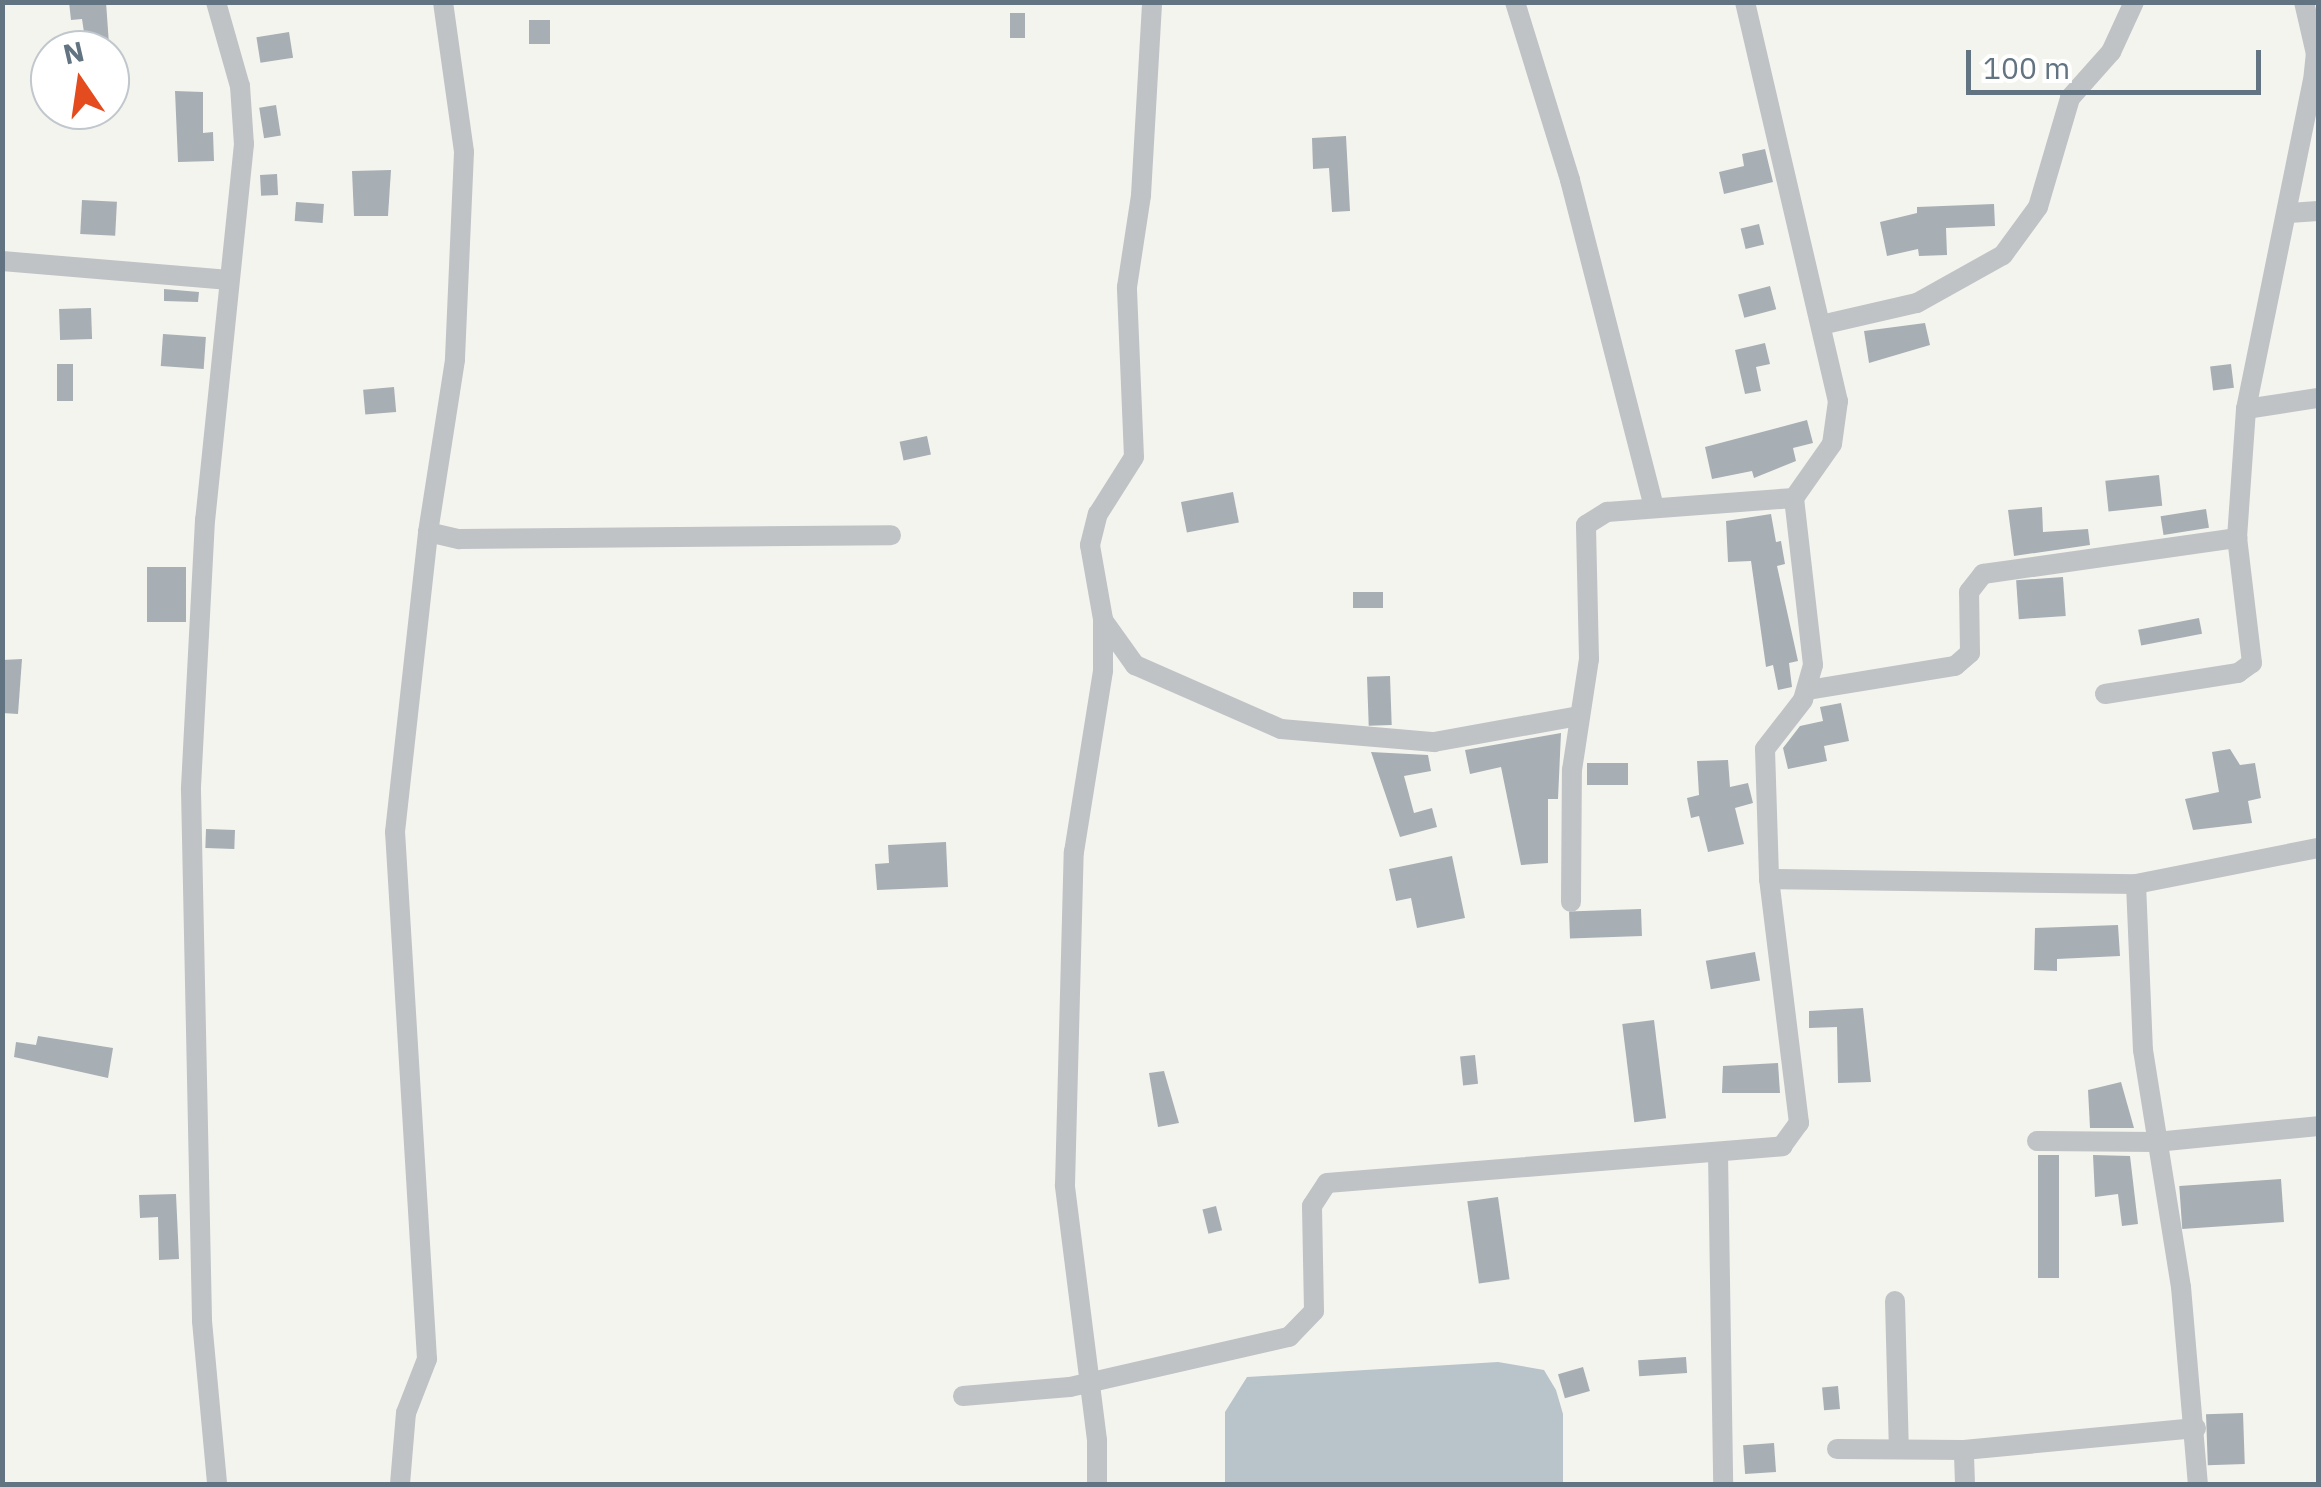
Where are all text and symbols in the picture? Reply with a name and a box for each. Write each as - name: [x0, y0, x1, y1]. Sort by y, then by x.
- north arrow: [30, 30, 130, 130]
- scale bar: [1971, 30, 2266, 92]
- text: N: [60, 32, 88, 73]
- text: 100 m: [1983, 48, 2070, 87]

